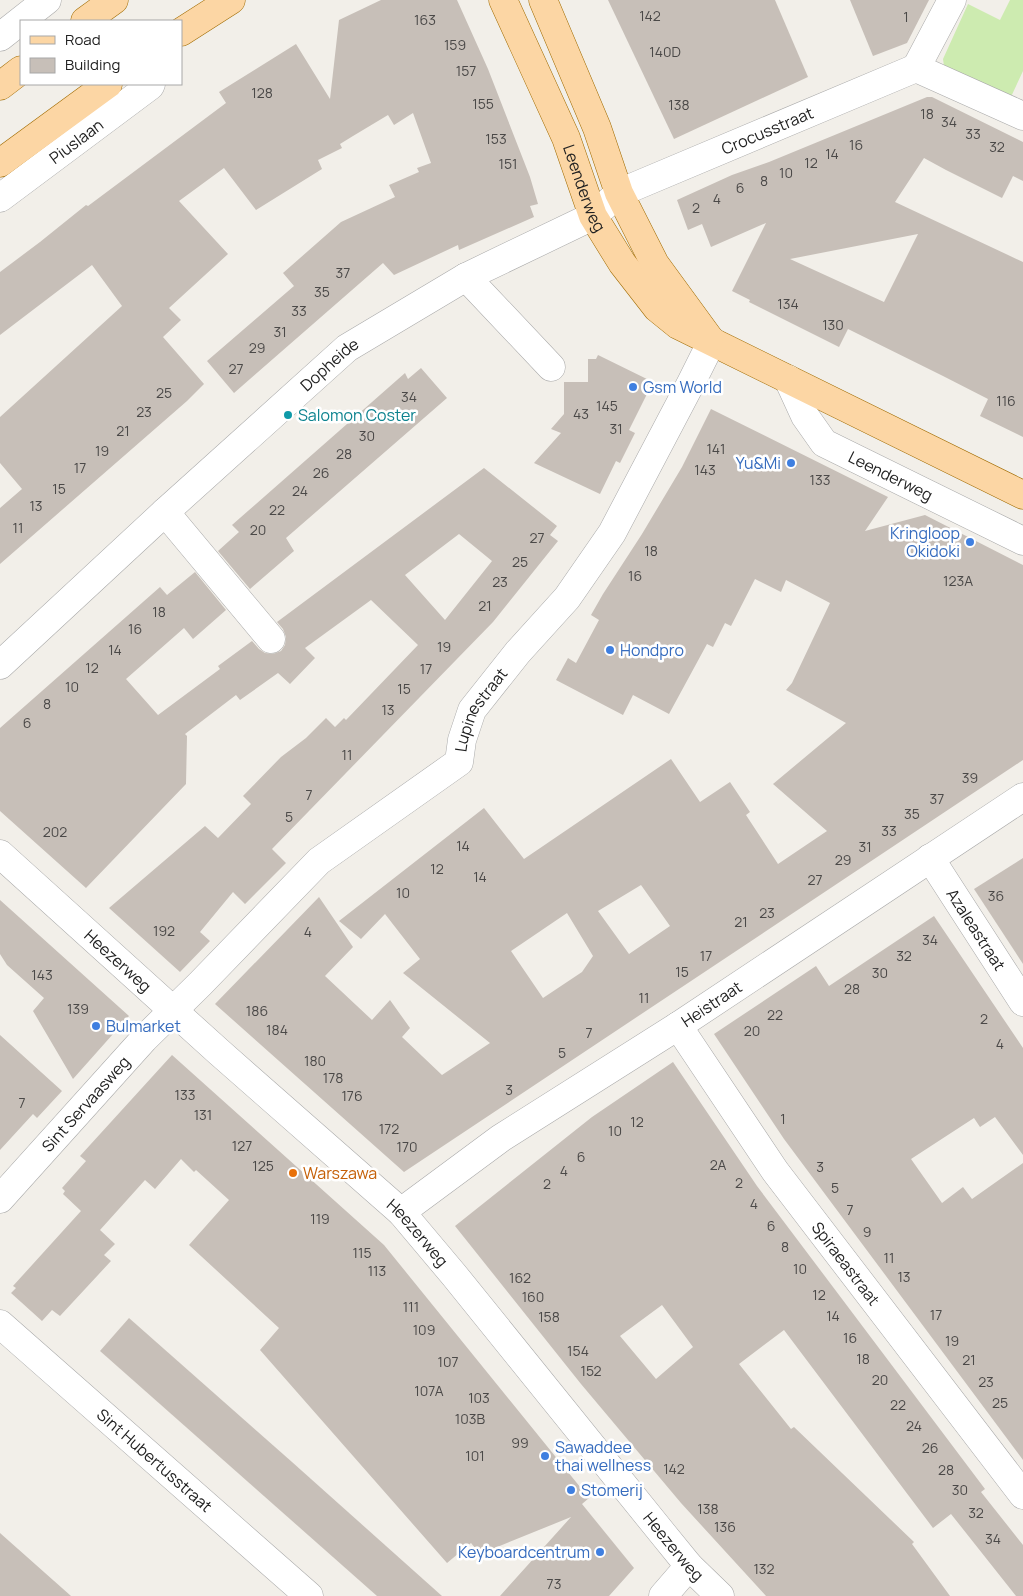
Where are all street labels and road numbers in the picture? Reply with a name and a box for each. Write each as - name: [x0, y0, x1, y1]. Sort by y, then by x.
- street label: Crocusstraat: [718, 102, 817, 160]
- street label: Piuslaan: [45, 114, 108, 169]
- street label: Leenderweg: [558, 142, 611, 236]
- street label: Dopheide: [295, 333, 363, 396]
- street label: Leenderweg: [845, 446, 937, 506]
- street label: Lupinestraat: [450, 663, 512, 753]
- street label: Azaleastraat: [942, 884, 1011, 975]
- street label: Heezerweg: [80, 924, 156, 997]
- street label: Heistraat: [677, 976, 746, 1032]
- street label: Sint Servaasweg: [37, 1051, 135, 1157]
- street label: Heezerweg: [382, 1194, 453, 1271]
- street label: Spiraeastraat: [807, 1217, 885, 1310]
- street label: Sint Hubertusstraat: [92, 1403, 217, 1517]
- street label: Heezerweg: [638, 1507, 709, 1586]

